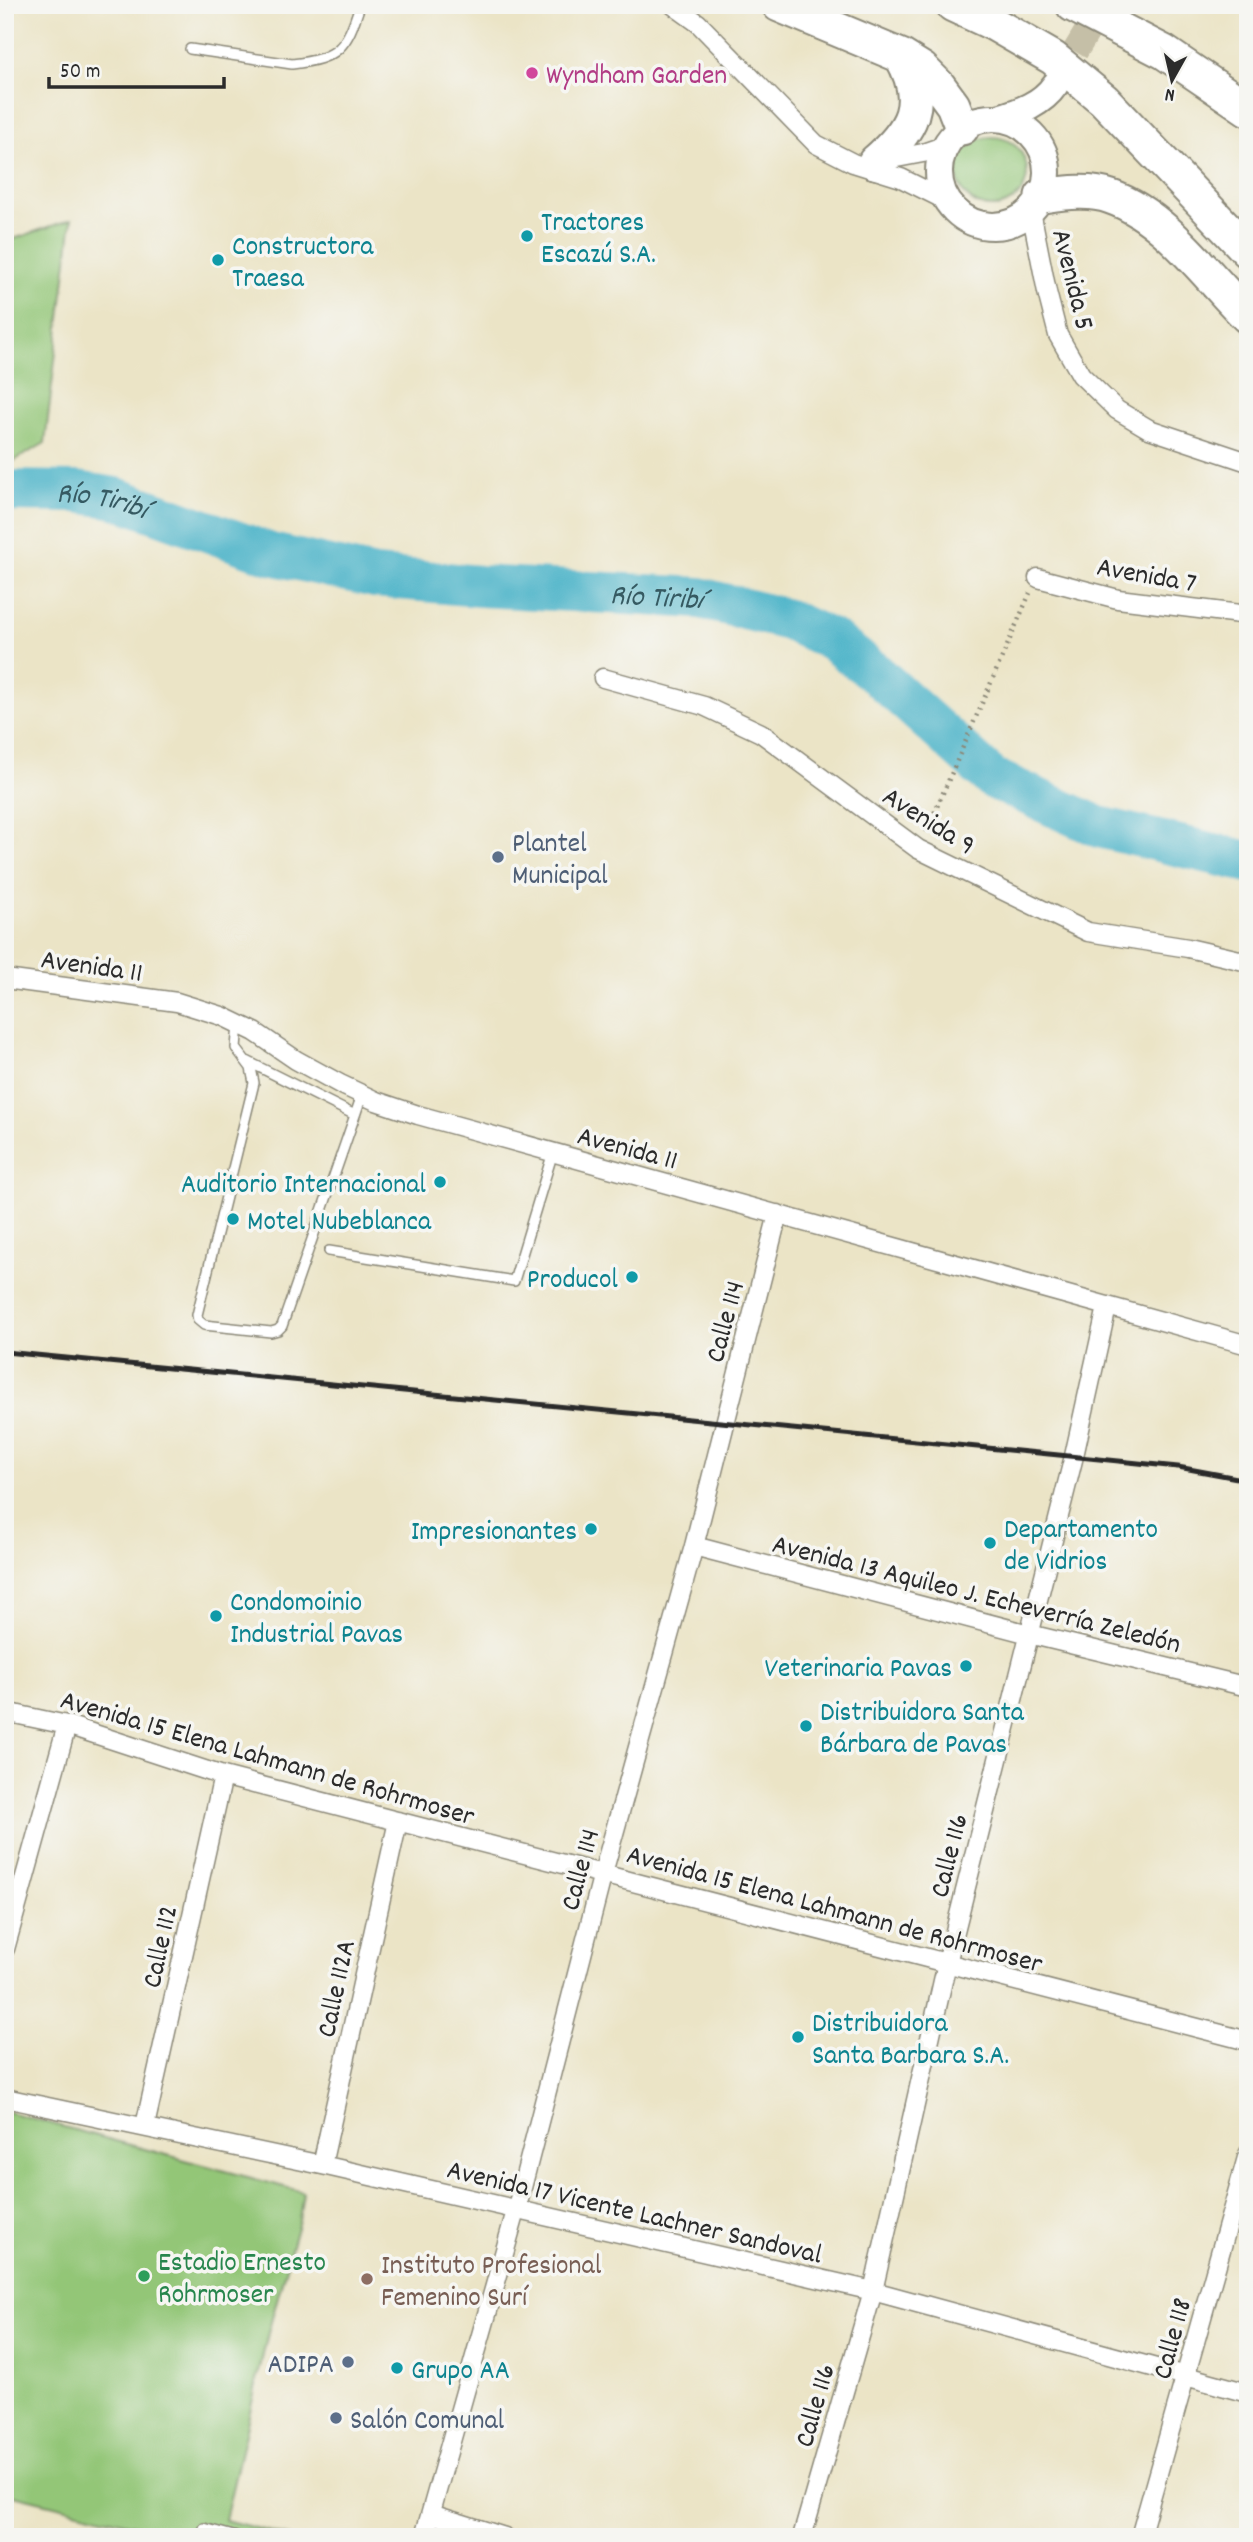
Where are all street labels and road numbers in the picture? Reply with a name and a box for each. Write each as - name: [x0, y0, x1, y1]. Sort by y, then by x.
- street label: Avenida 5: [1038, 225, 1102, 335]
- street label: Avenida 7: [1093, 549, 1199, 606]
- street label: Avenida 9: [873, 779, 982, 867]
- street label: Avenida 11: [38, 942, 145, 996]
- street label: Avenida 11: [572, 1118, 681, 1183]
- street label: Calle 114: [698, 1277, 758, 1368]
- street label: Avenida 13 Aquileo J. Echeverría Zeledón: [767, 1527, 1184, 1667]
- street label: Avenida 15 Elena Lahmann de Rohrmoser: [55, 1682, 479, 1839]
- street label: Calle 116: [922, 1810, 982, 1902]
- street label: Calle 114: [553, 1825, 613, 1916]
- street label: Avenida 15 Elena Lahmann de Rohrmoser: [621, 1837, 1047, 1987]
- street label: Calle 112: [135, 1902, 191, 1992]
- street label: Calle 112A: [309, 1937, 369, 2042]
- street label: Avenida 17 Vicente Lachner Sandoval: [442, 2152, 826, 2278]
- street label: Calle 118: [1145, 2294, 1205, 2384]
- street label: Calle 116: [787, 2360, 849, 2453]

